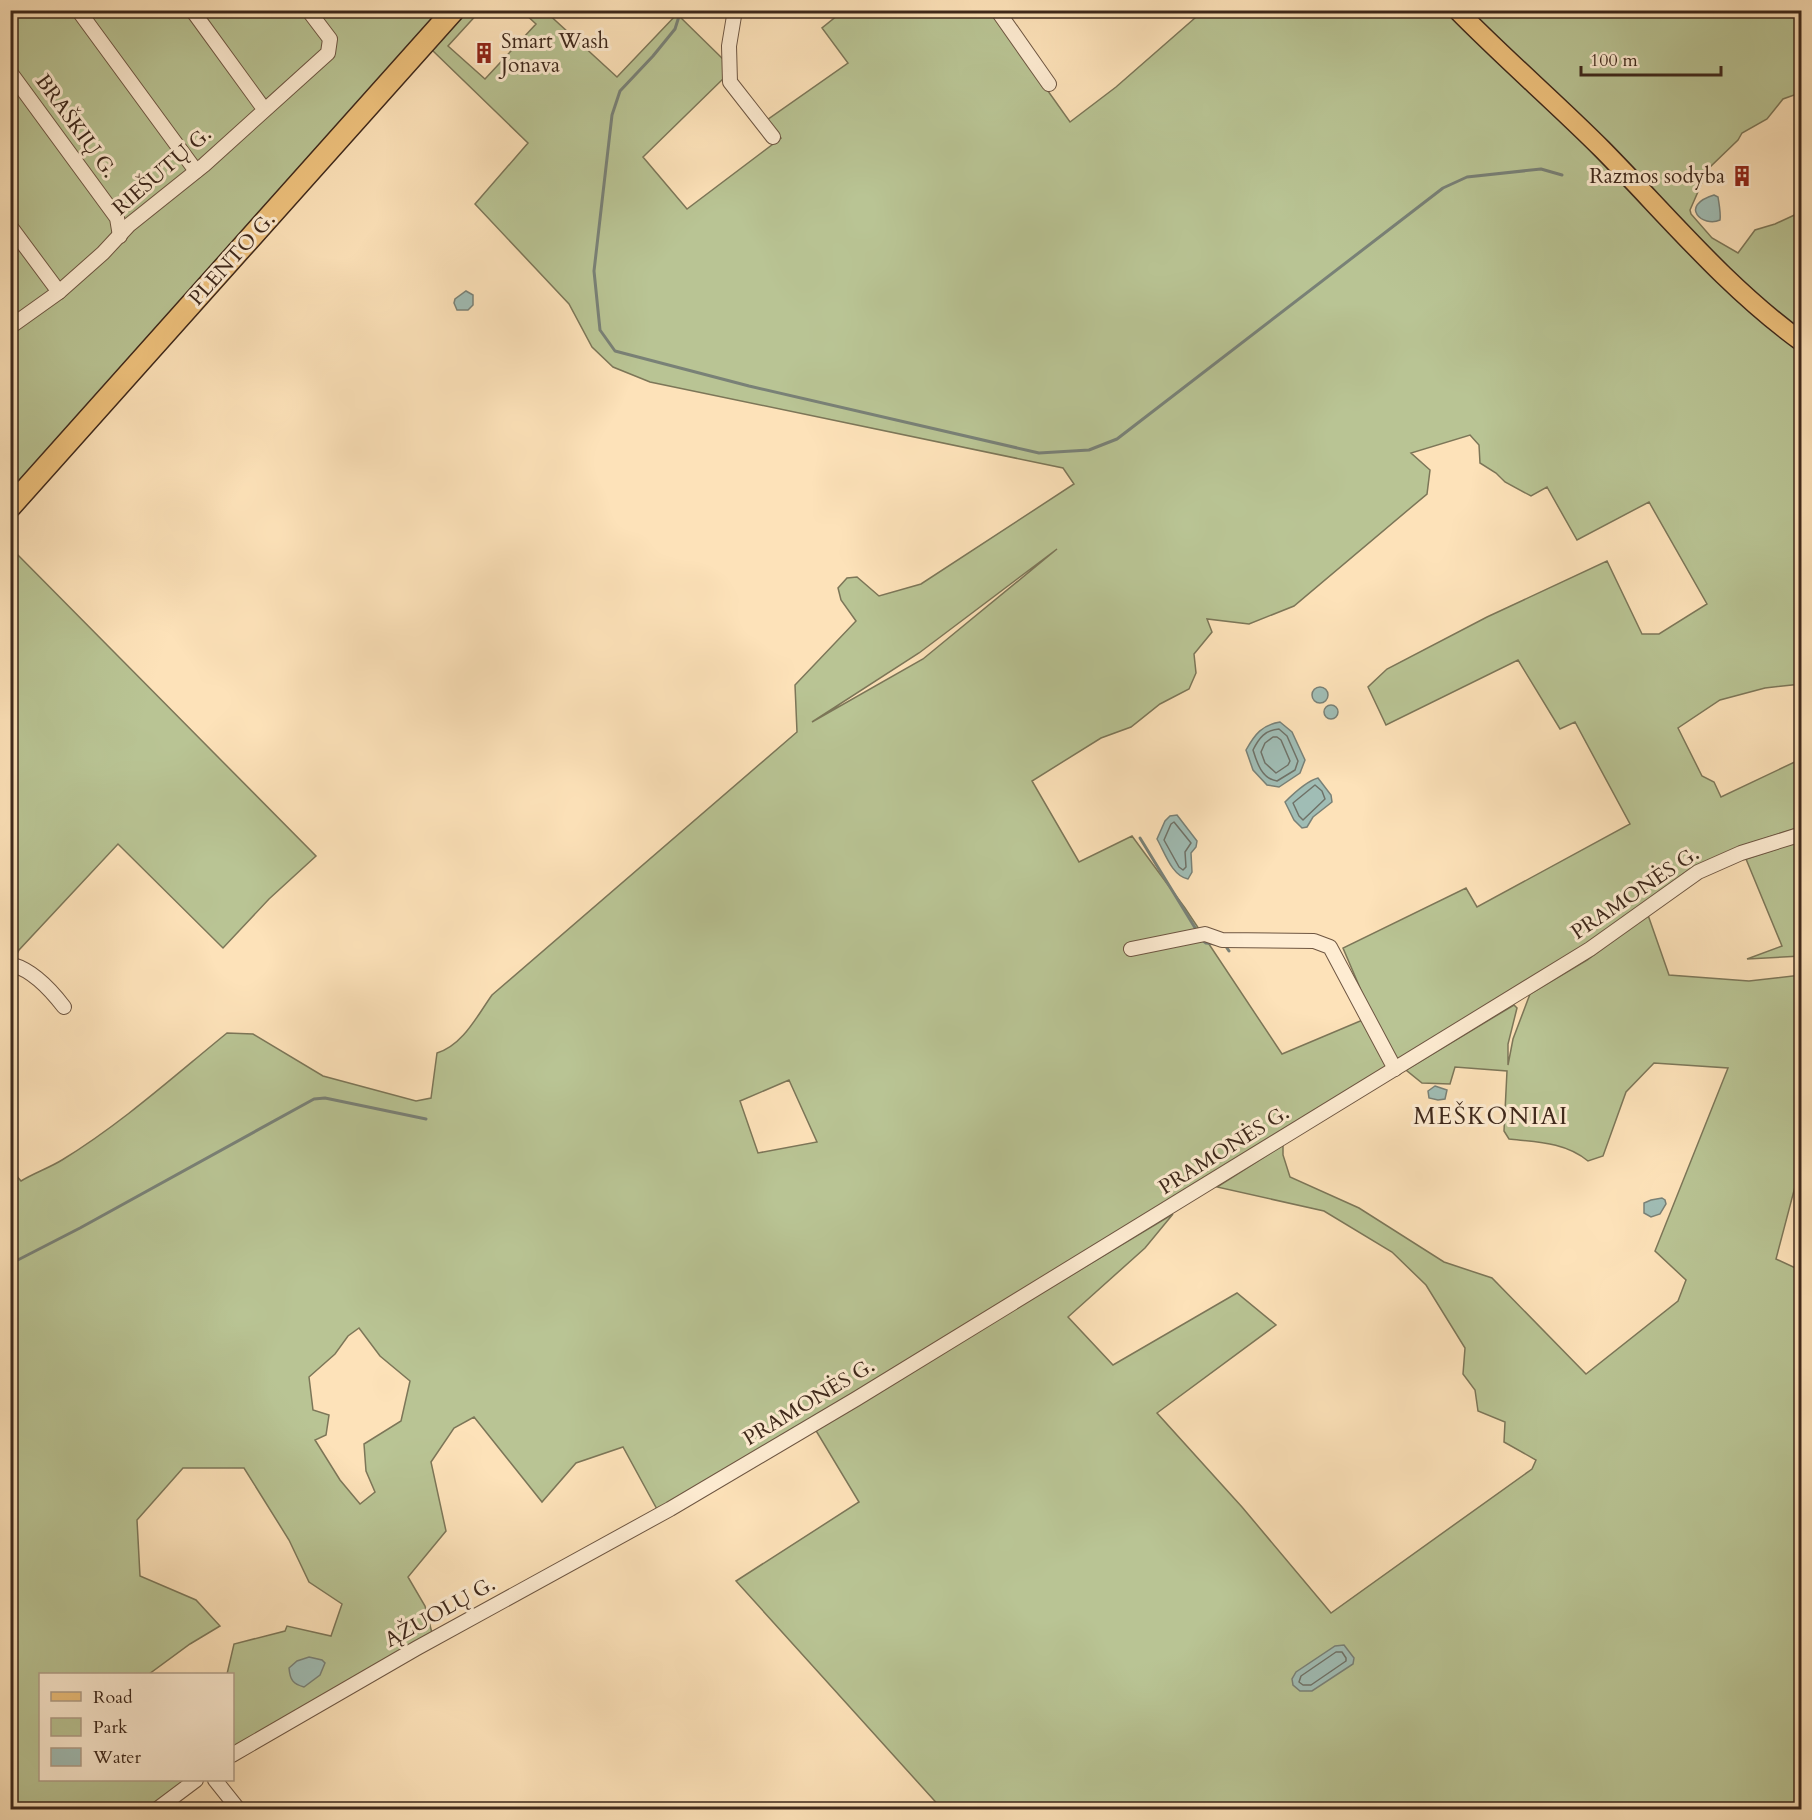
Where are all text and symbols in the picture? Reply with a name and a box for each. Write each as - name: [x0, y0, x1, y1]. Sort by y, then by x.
- place label: Smart Wash Jonava: [498, 27, 610, 80]
- scale bar: [1581, 39, 1720, 77]
- building icon: Smart Wash Jonava: [472, 41, 496, 65]
- text: 100 m: [1590, 48, 1638, 73]
- street label: BRAŠKIŲ G.: [28, 68, 124, 184]
- street label: RIEŠUTŲ G.: [106, 119, 218, 222]
- place label: Razmos sodyba: [1589, 162, 1725, 191]
- building icon: Razmos sodyba: [1730, 164, 1754, 188]
- street label: PLENTO G.: [182, 206, 282, 312]
- street label: PRAMONĖS G.: [1565, 839, 1705, 947]
- street label: PRAMONĖS G.: [1153, 1098, 1295, 1202]
- district label: MEŠKONIAI: [1413, 1100, 1569, 1133]
- street label: PRAMONĖS G.: [738, 1351, 880, 1453]
- street label: ĄŽUOLŲ G.: [379, 1569, 501, 1654]
- legend: [39, 1673, 234, 1781]
- text: Road: [93, 1685, 133, 1710]
- text: Park: [93, 1715, 128, 1740]
- text: Water: [92, 1745, 142, 1770]

